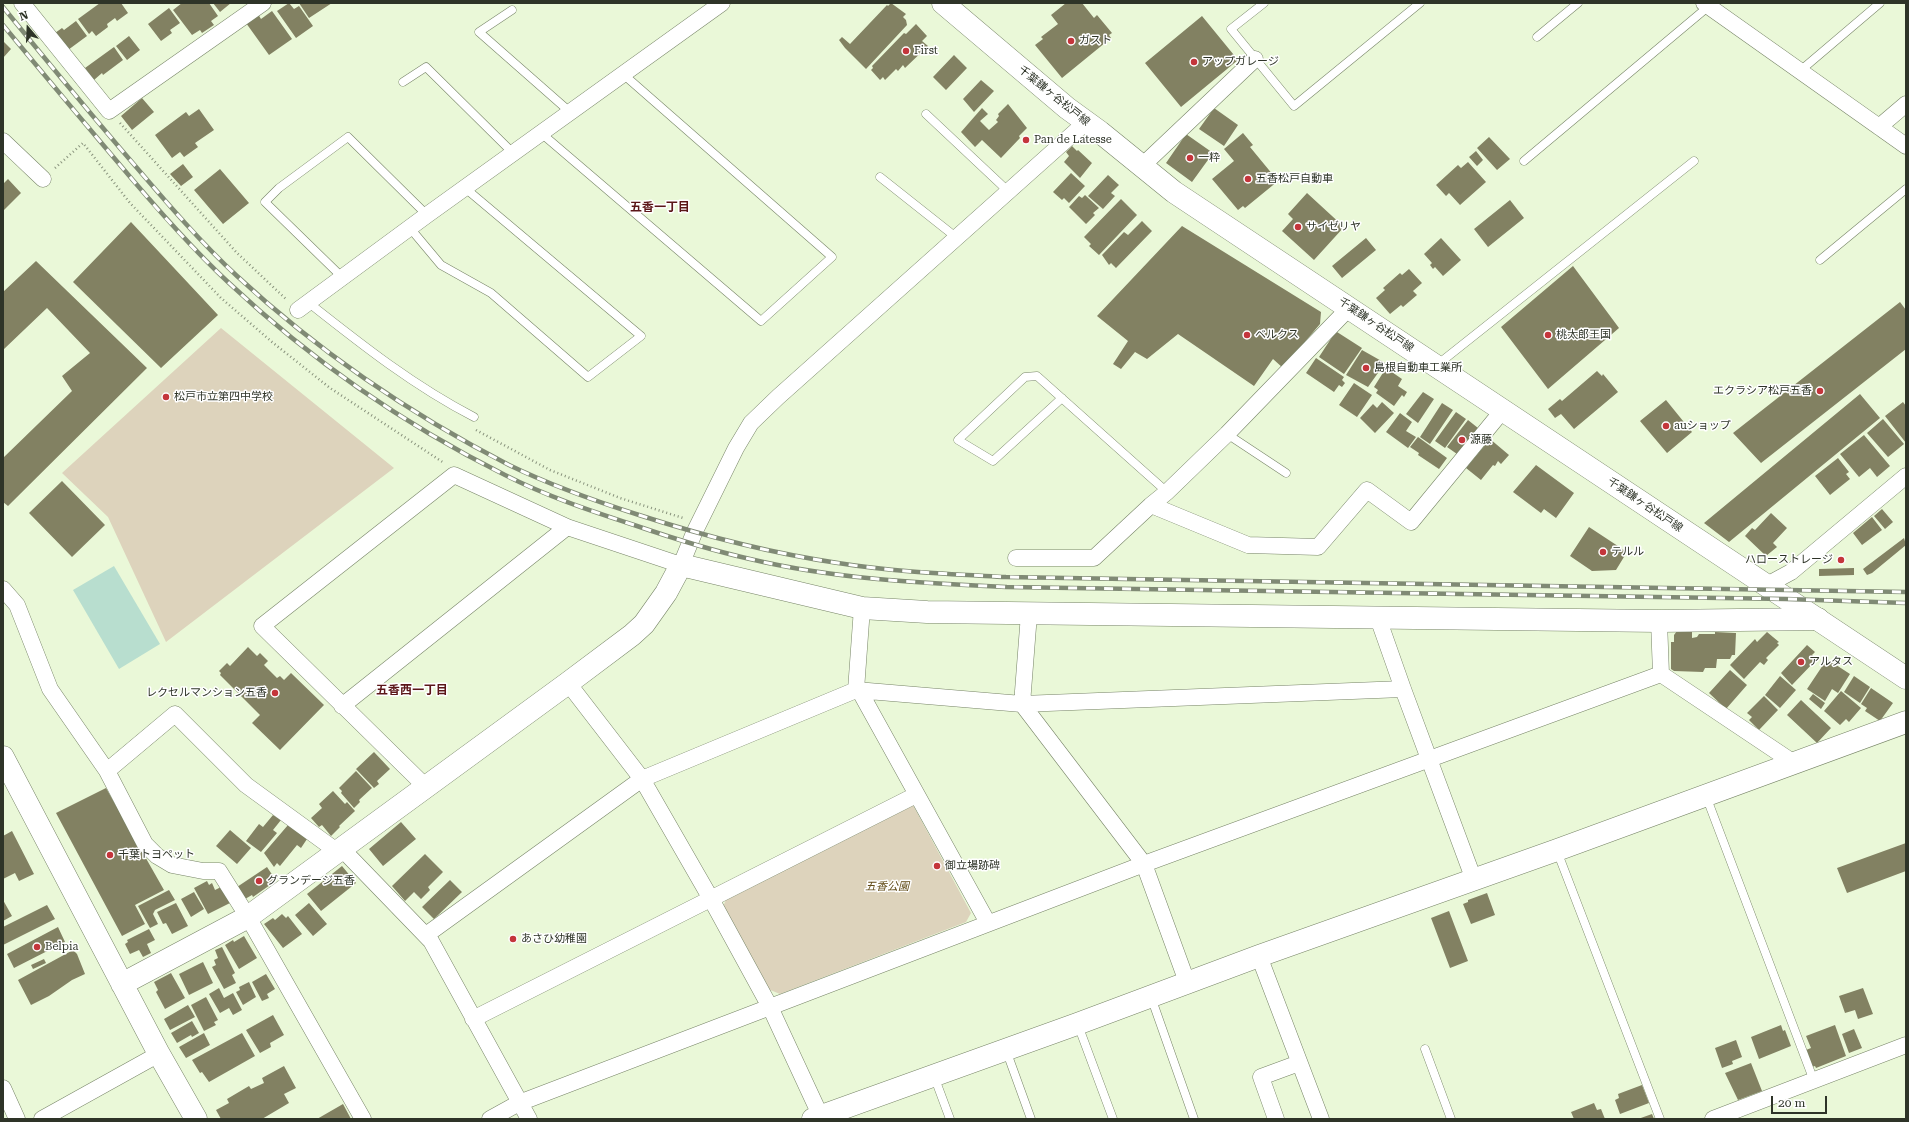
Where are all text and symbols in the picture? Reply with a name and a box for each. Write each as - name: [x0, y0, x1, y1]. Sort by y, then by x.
- north arrow: [8, 8, 48, 48]
- text: N: [18, 9, 30, 24]
- place label: ガスト: [1079, 34, 1112, 48]
- marker: ガスト: [1066, 36, 1076, 46]
- place label: First: [914, 44, 938, 58]
- marker: First: [901, 46, 911, 56]
- place label: アップガレージ: [1202, 55, 1279, 69]
- marker: アップガレージ: [1189, 57, 1199, 67]
- street label: 千葉鎌ヶ谷松戸線: [1016, 63, 1092, 129]
- place label: Pan de Latesse: [1034, 133, 1112, 147]
- marker: Pan de Latesse: [1021, 135, 1031, 145]
- place label: 一粋: [1198, 151, 1220, 165]
- marker: 一粋: [1185, 153, 1195, 163]
- place label: 五香松戸自動車: [1256, 172, 1333, 186]
- marker: 五香松戸自動車: [1243, 174, 1253, 184]
- district label: 五香一丁目: [630, 200, 690, 214]
- place label: サイゼリヤ: [1306, 220, 1361, 234]
- marker: サイゼリヤ: [1293, 222, 1303, 232]
- street label: 千葉鎌ヶ谷松戸線: [1336, 295, 1416, 355]
- place label: ベルクス: [1255, 328, 1299, 342]
- place label: 桃太郎王国: [1556, 328, 1611, 342]
- marker: ベルクス: [1242, 330, 1252, 340]
- marker: 桃太郎王国: [1543, 330, 1553, 340]
- place label: 島根自動車工業所: [1374, 361, 1462, 375]
- marker: 島根自動車工業所: [1361, 363, 1371, 373]
- place label: エクラシア松戸五香: [1713, 384, 1812, 398]
- marker: エクラシア松戸五香: [1815, 386, 1825, 396]
- place label: 松戸市立第四中学校: [174, 390, 273, 404]
- marker: 松戸市立第四中学校: [161, 392, 171, 402]
- place label: auショップ: [1674, 419, 1731, 433]
- marker: auショップ: [1661, 421, 1671, 431]
- place label: 源藤: [1470, 433, 1492, 447]
- marker: 源藤: [1457, 435, 1467, 445]
- street label: 千葉鎌ヶ谷松戸線: [1605, 475, 1685, 535]
- place label: テルル: [1611, 545, 1644, 559]
- marker: テルル: [1598, 547, 1608, 557]
- place label: ハローストレージ: [1745, 553, 1833, 567]
- marker: ハローストレージ: [1836, 555, 1846, 565]
- place label: アルタス: [1809, 655, 1853, 669]
- marker: アルタス: [1796, 657, 1806, 667]
- district label: 五香西一丁目: [376, 683, 448, 697]
- place label: レクセルマンション五香: [146, 686, 267, 700]
- marker: レクセルマンション五香: [270, 688, 280, 698]
- place label: 千葉トヨペット: [118, 848, 195, 862]
- marker: 千葉トヨペット: [105, 850, 115, 860]
- place label: 御立場跡碑: [945, 859, 1000, 873]
- marker: 御立場跡碑: [932, 861, 942, 871]
- place label: グランデージ五香: [267, 874, 355, 888]
- marker: グランデージ五香: [254, 876, 264, 886]
- park label: 五香公園: [865, 880, 909, 894]
- place label: あさひ幼稚園: [521, 932, 587, 946]
- marker: あさひ幼稚園: [508, 934, 518, 944]
- place label: Belpia: [45, 940, 78, 954]
- marker: Belpia: [32, 942, 42, 952]
- scale bar: [1773, 1088, 1829, 1114]
- text: 20 m: [1778, 1096, 1805, 1110]

